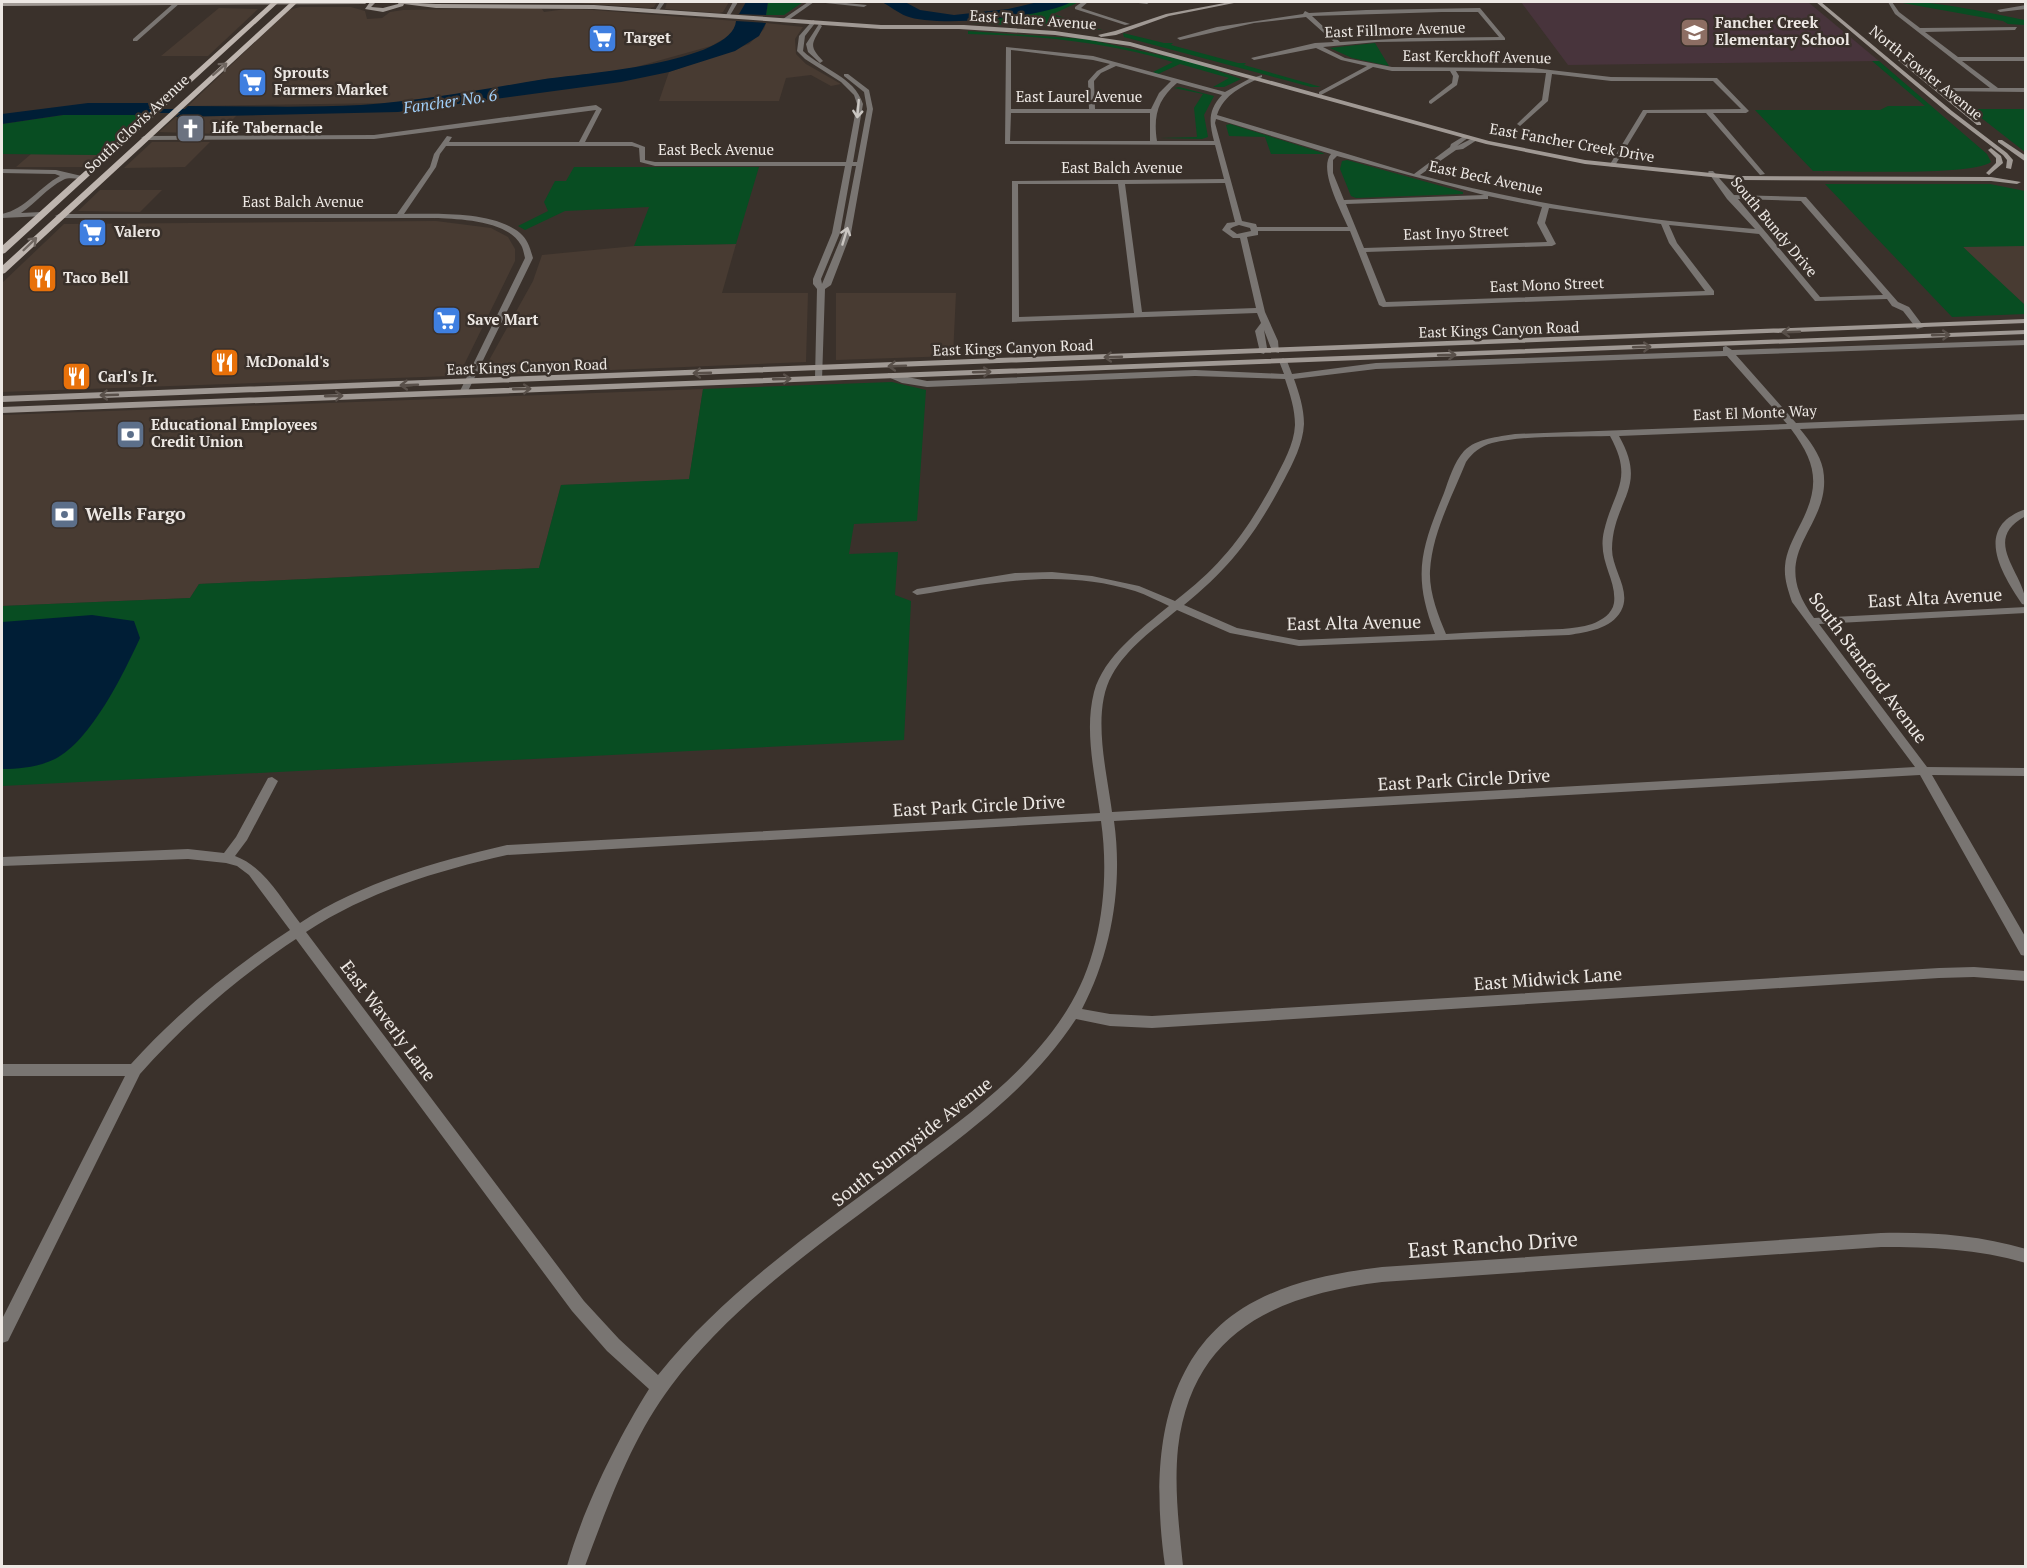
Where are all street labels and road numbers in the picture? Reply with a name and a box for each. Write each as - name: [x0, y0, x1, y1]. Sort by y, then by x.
- street label: East Tulare Avenue: [969, 5, 1097, 33]
- street label: East Fillmore Avenue: [1324, 17, 1466, 41]
- street label: North Fowler Avenue: [1866, 20, 1988, 124]
- street label: East Kerckhoff Avenue: [1402, 45, 1552, 67]
- street label: South Clovis Avenue: [80, 69, 193, 177]
- street label: East Laurel Avenue: [1016, 86, 1142, 106]
- street label: East Fancher Creek Drive: [1488, 118, 1656, 166]
- street label: East Beck Avenue: [658, 139, 774, 159]
- street label: East Beck Avenue: [1427, 155, 1545, 199]
- street label: East Balch Avenue: [1061, 157, 1183, 177]
- street label: South Bundy Drive: [1727, 172, 1823, 281]
- street label: East Balch Avenue: [242, 191, 364, 211]
- street label: East Inyo Street: [1403, 220, 1509, 244]
- street label: East Mono Street: [1490, 272, 1605, 296]
- street label: East Kings Canyon Road: [1418, 316, 1580, 342]
- street label: East Kings Canyon Road: [932, 334, 1094, 360]
- street label: East Kings Canyon Road: [446, 353, 608, 379]
- street label: East El Monte Way: [1693, 400, 1818, 424]
- street label: East Alta Avenue: [1867, 581, 2003, 613]
- street label: South Stanford Avenue: [1804, 587, 1934, 748]
- street label: East Alta Avenue: [1287, 609, 1421, 635]
- street label: East Park Circle Drive: [1377, 762, 1551, 796]
- street label: East Park Circle Drive: [892, 788, 1066, 822]
- street label: East Waverly Lane: [335, 955, 442, 1086]
- street label: East Midwick Lane: [1473, 961, 1623, 995]
- street label: South Sunnyside Avenue: [826, 1071, 996, 1211]
- street label: East Rancho Drive: [1407, 1224, 1579, 1264]

